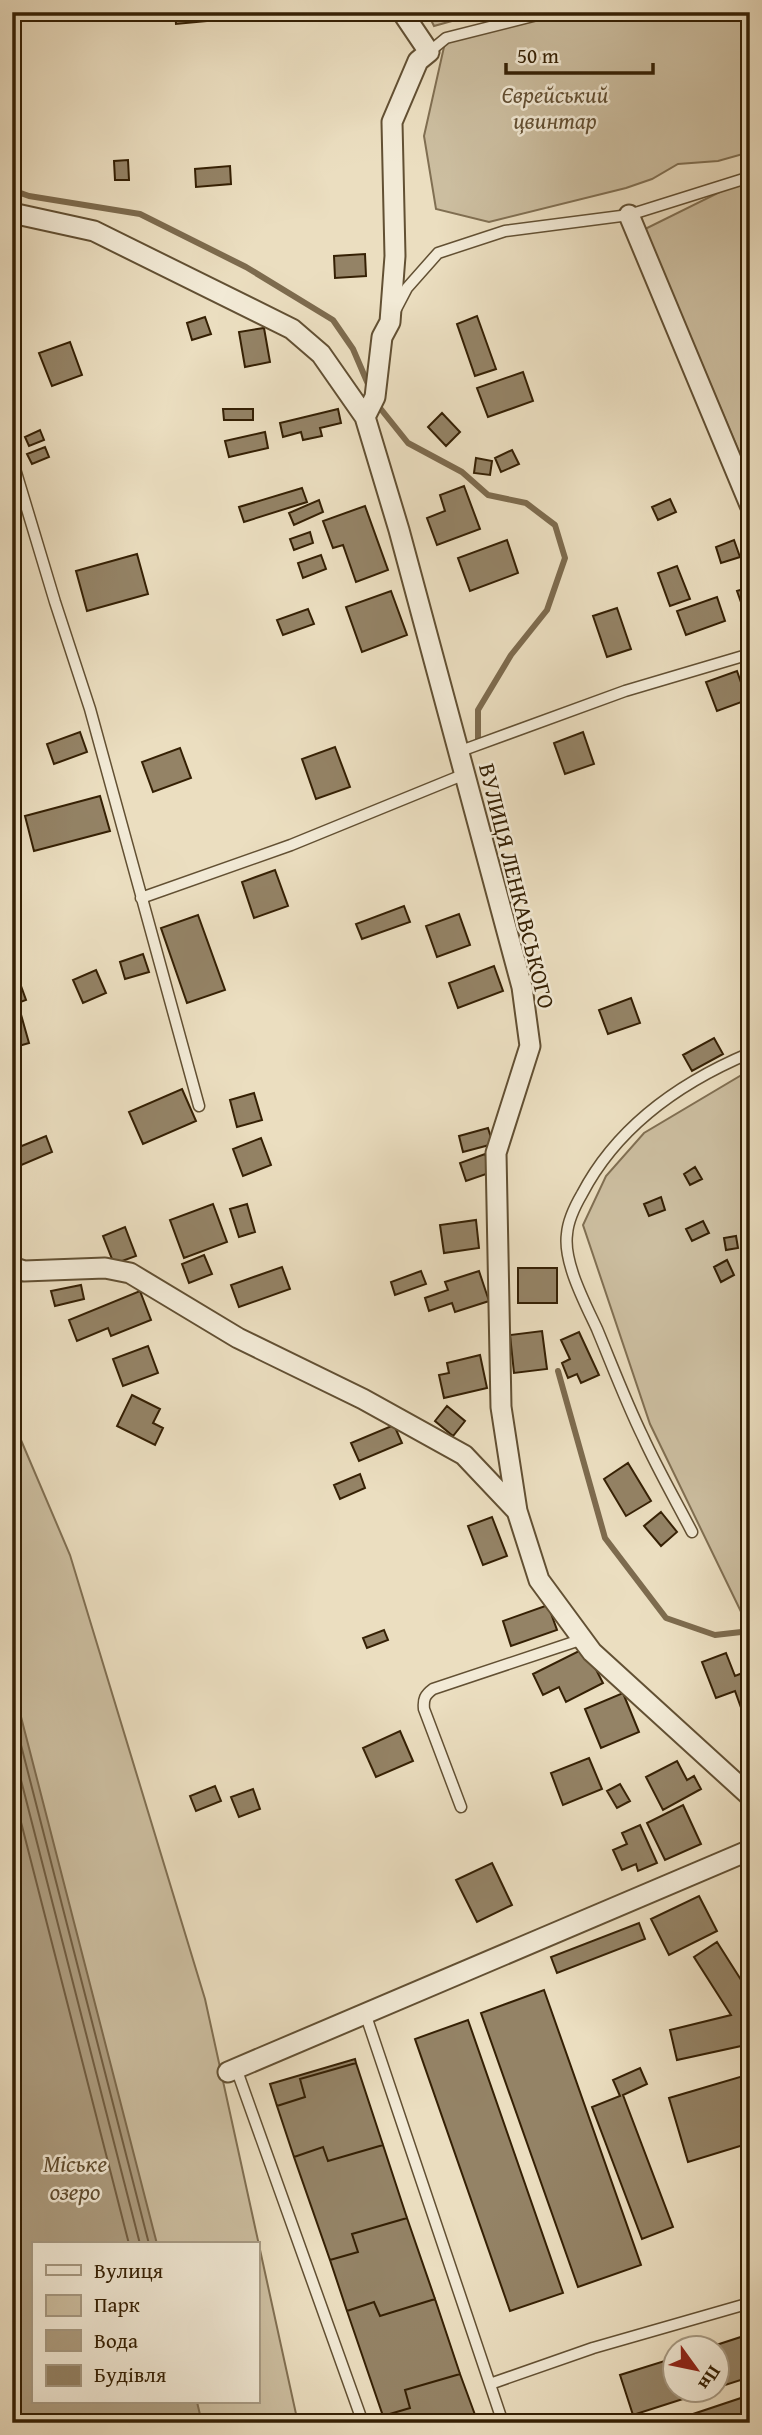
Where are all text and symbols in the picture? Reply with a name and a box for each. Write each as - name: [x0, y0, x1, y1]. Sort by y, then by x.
- scale bar: [506, 32, 654, 76]
- text: 50 m: [517, 40, 559, 71]
- park label: Єврейський цвинтар: [502, 78, 609, 137]
- street label: ВУЛИЦЯ ЛЕНКАВСЬКОГО: [471, 760, 564, 1012]
- water label: Міське озеро: [43, 2146, 107, 2209]
- legend: [32, 2242, 259, 2404]
- text: Вулиця: [94, 2255, 164, 2286]
- text: Парк: [94, 2289, 140, 2320]
- text: Вода: [94, 2325, 138, 2356]
- north arrow: [660, 2334, 730, 2404]
- text: Будівля: [94, 2359, 167, 2390]
- text: Пн: [692, 2360, 729, 2396]

